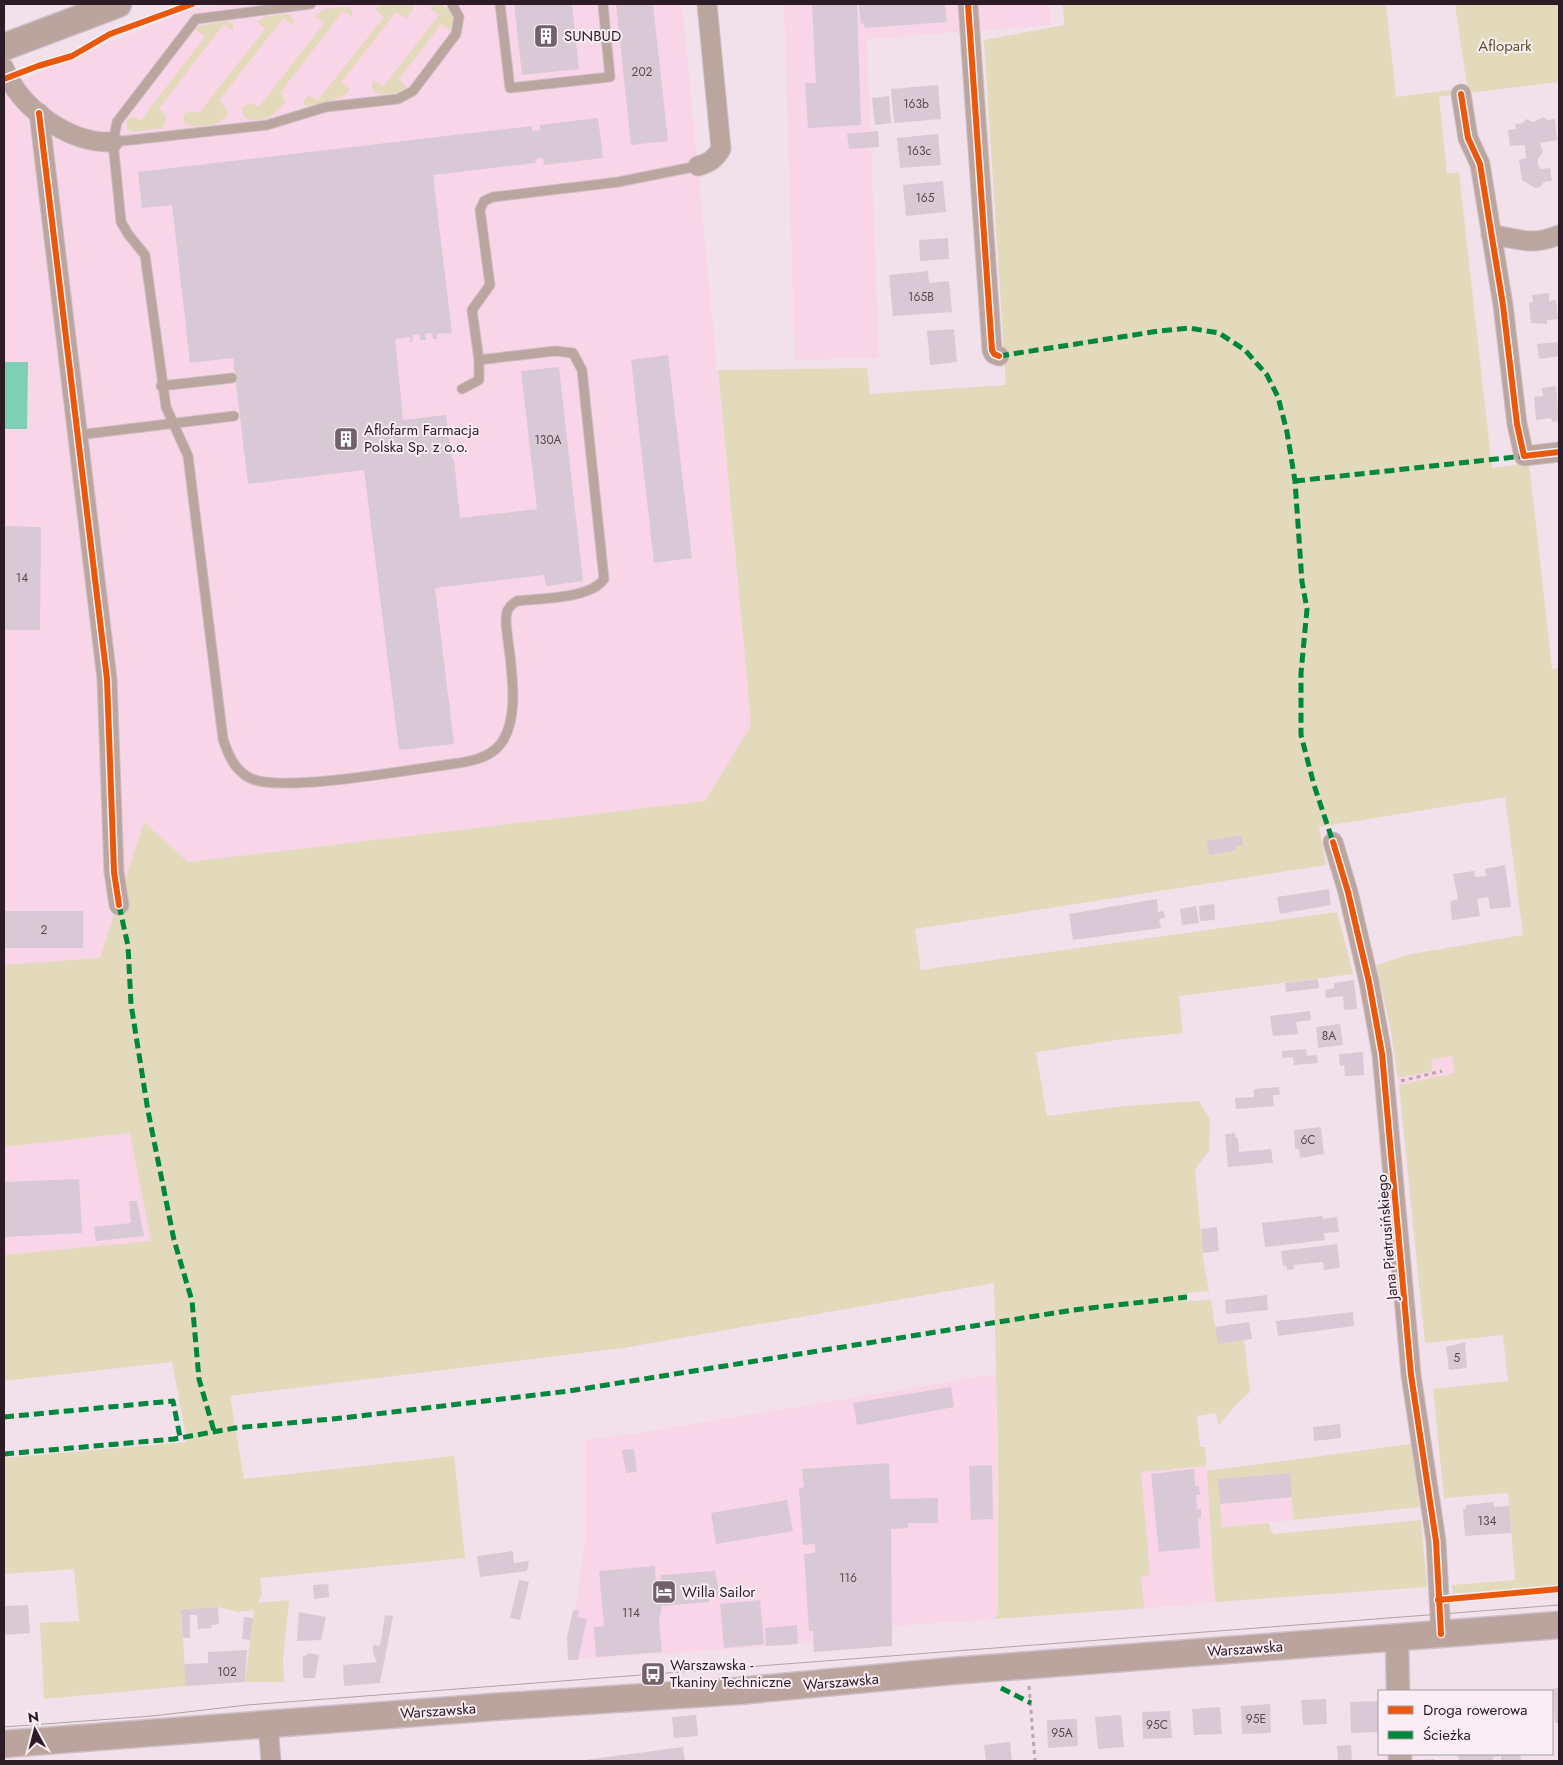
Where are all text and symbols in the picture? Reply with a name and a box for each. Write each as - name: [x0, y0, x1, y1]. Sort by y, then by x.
- building icon: SUNBUD: [533, 23, 559, 49]
- place label: SUNBUD: [564, 25, 621, 47]
- park label: Aflopark: [1478, 35, 1532, 57]
- house number: 202: [632, 63, 653, 81]
- house number: 163b: [903, 95, 929, 113]
- house number: 163c: [907, 142, 932, 160]
- house number: 165: [915, 189, 935, 207]
- house number: 165B: [908, 288, 934, 306]
- place label: Aflofarm Farmacja Polska Sp. z o.o.: [364, 419, 479, 458]
- building icon: Aflofarm Farmacja Polska Sp. z o.o.: [333, 426, 359, 452]
- house number: 130A: [534, 431, 562, 449]
- house number: 14: [16, 569, 28, 587]
- house number: 2: [41, 921, 48, 939]
- house number: 8A: [1322, 1027, 1336, 1045]
- house number: 6C: [1300, 1131, 1316, 1149]
- street label: Jana Pietrusińskiego: [1371, 1173, 1404, 1303]
- house number: 5: [1454, 1349, 1461, 1367]
- house number: 134: [1478, 1512, 1496, 1530]
- house number: 116: [839, 1569, 857, 1587]
- hotel icon: Willa Sailor: [651, 1579, 677, 1605]
- place label: Willa Sailor: [682, 1581, 756, 1603]
- house number: 114: [622, 1604, 640, 1622]
- street label: Warszawska: [1206, 1635, 1284, 1663]
- place label: Warszawska - Tkaniny Techniczne: [670, 1654, 791, 1693]
- bus stop icon: Warszawska - Tkaniny Techniczne: [640, 1661, 666, 1687]
- house number: 102: [217, 1663, 237, 1681]
- street label: Warszawska: [802, 1668, 880, 1696]
- legend: [1378, 1690, 1553, 1755]
- street label: Warszawska: [399, 1697, 477, 1725]
- text: Droga rowerowa: [1423, 1699, 1527, 1721]
- north arrow: [10, 1705, 60, 1755]
- text: N: [27, 1706, 40, 1728]
- house number: 95E: [1246, 1710, 1266, 1728]
- house number: 95C: [1146, 1716, 1168, 1734]
- house number: 95A: [1051, 1724, 1073, 1742]
- text: Ścieżka: [1423, 1724, 1471, 1746]

